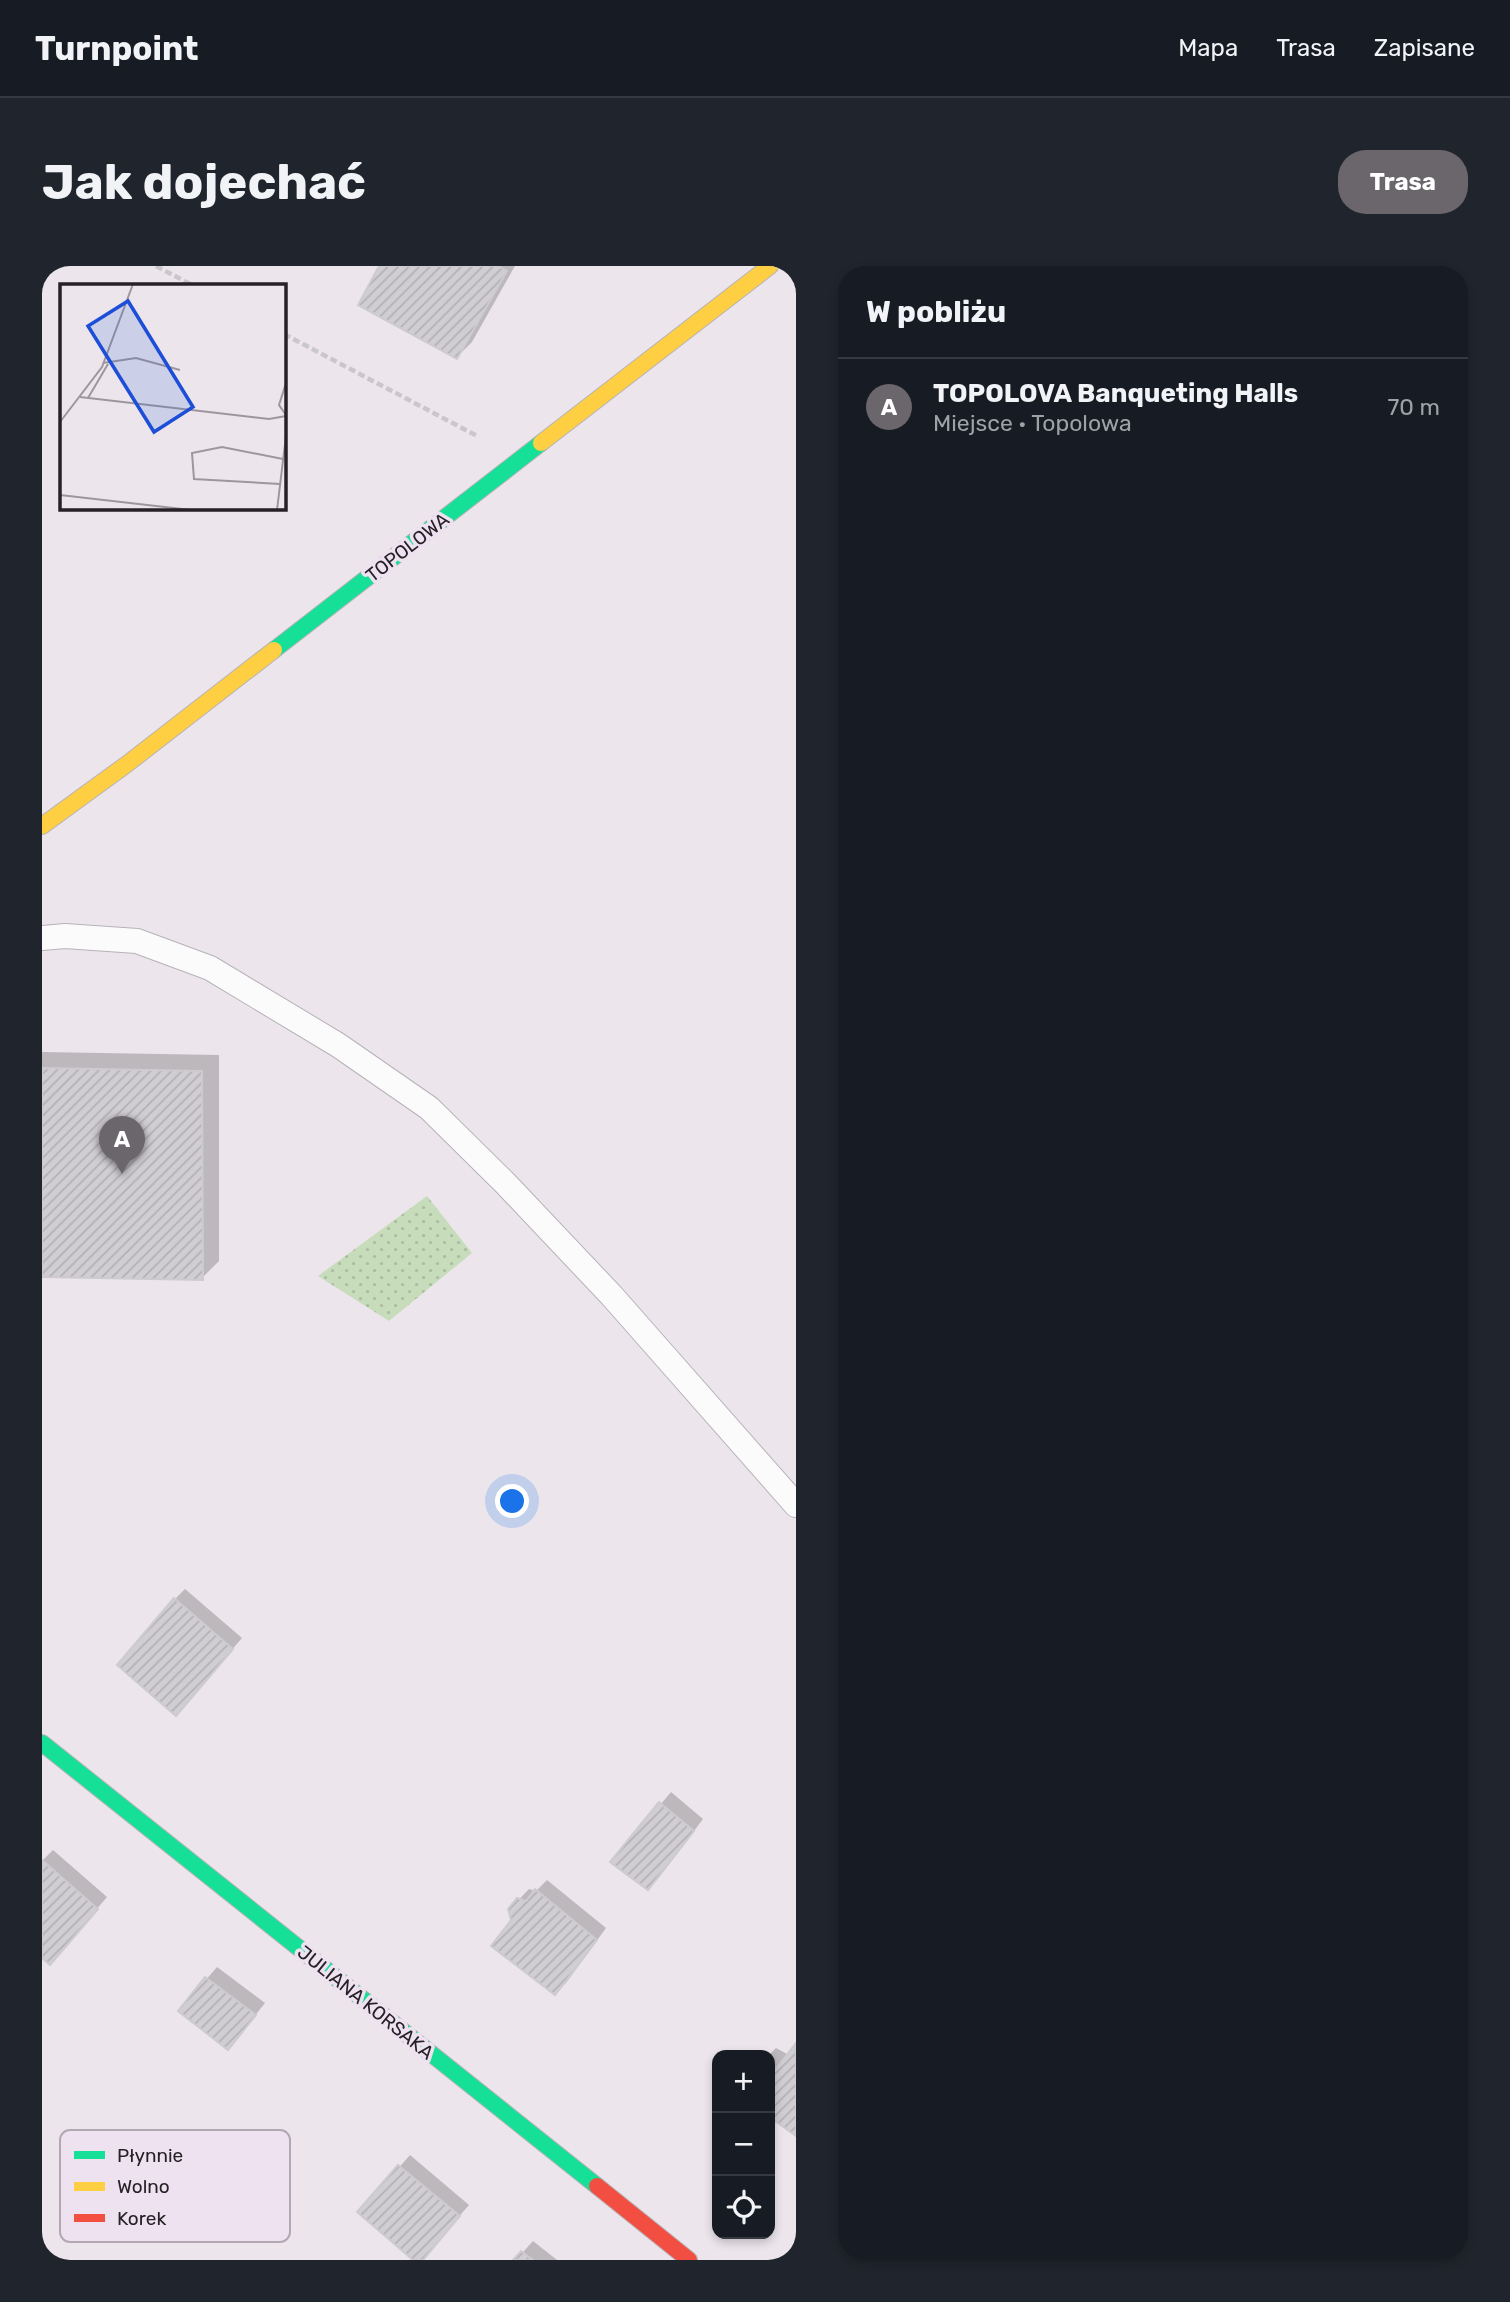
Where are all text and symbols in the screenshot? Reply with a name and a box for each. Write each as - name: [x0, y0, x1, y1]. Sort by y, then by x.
- text: Turnpoint: [35, 29, 198, 68]
- text: Mapa: [1178, 34, 1238, 62]
- text: Trasa: [1276, 34, 1336, 62]
- text: Zapisane: [1374, 34, 1475, 62]
- button: Trasa: [1338, 150, 1468, 214]
- text: Jak dojechać: [42, 153, 366, 211]
- inset map: [60, 284, 285, 509]
- text: W pobliżu: [866, 294, 1006, 330]
- text: TOPOLOVA Banqueting Halls: [933, 378, 1298, 409]
- text: A: [881, 393, 897, 421]
- text: 70 m: [1388, 393, 1440, 421]
- text: Miejsce · Topolowa: [933, 409, 1132, 437]
- street label: TOPOLOWA: [361, 508, 454, 587]
- pin: A: [99, 1116, 145, 1174]
- your location: [495, 1484, 529, 1518]
- street label: JULIANA KORSAKA: [293, 1940, 439, 2065]
- map controls: [712, 2050, 775, 2239]
- button: +: [712, 2050, 775, 2113]
- button: −: [712, 2113, 775, 2176]
- legend: [60, 2130, 290, 2242]
- text: Płynnie: [117, 2144, 183, 2167]
- text: Wolno: [117, 2175, 170, 2198]
- button: locate: [712, 2176, 775, 2239]
- text: Korek: [117, 2207, 166, 2230]

